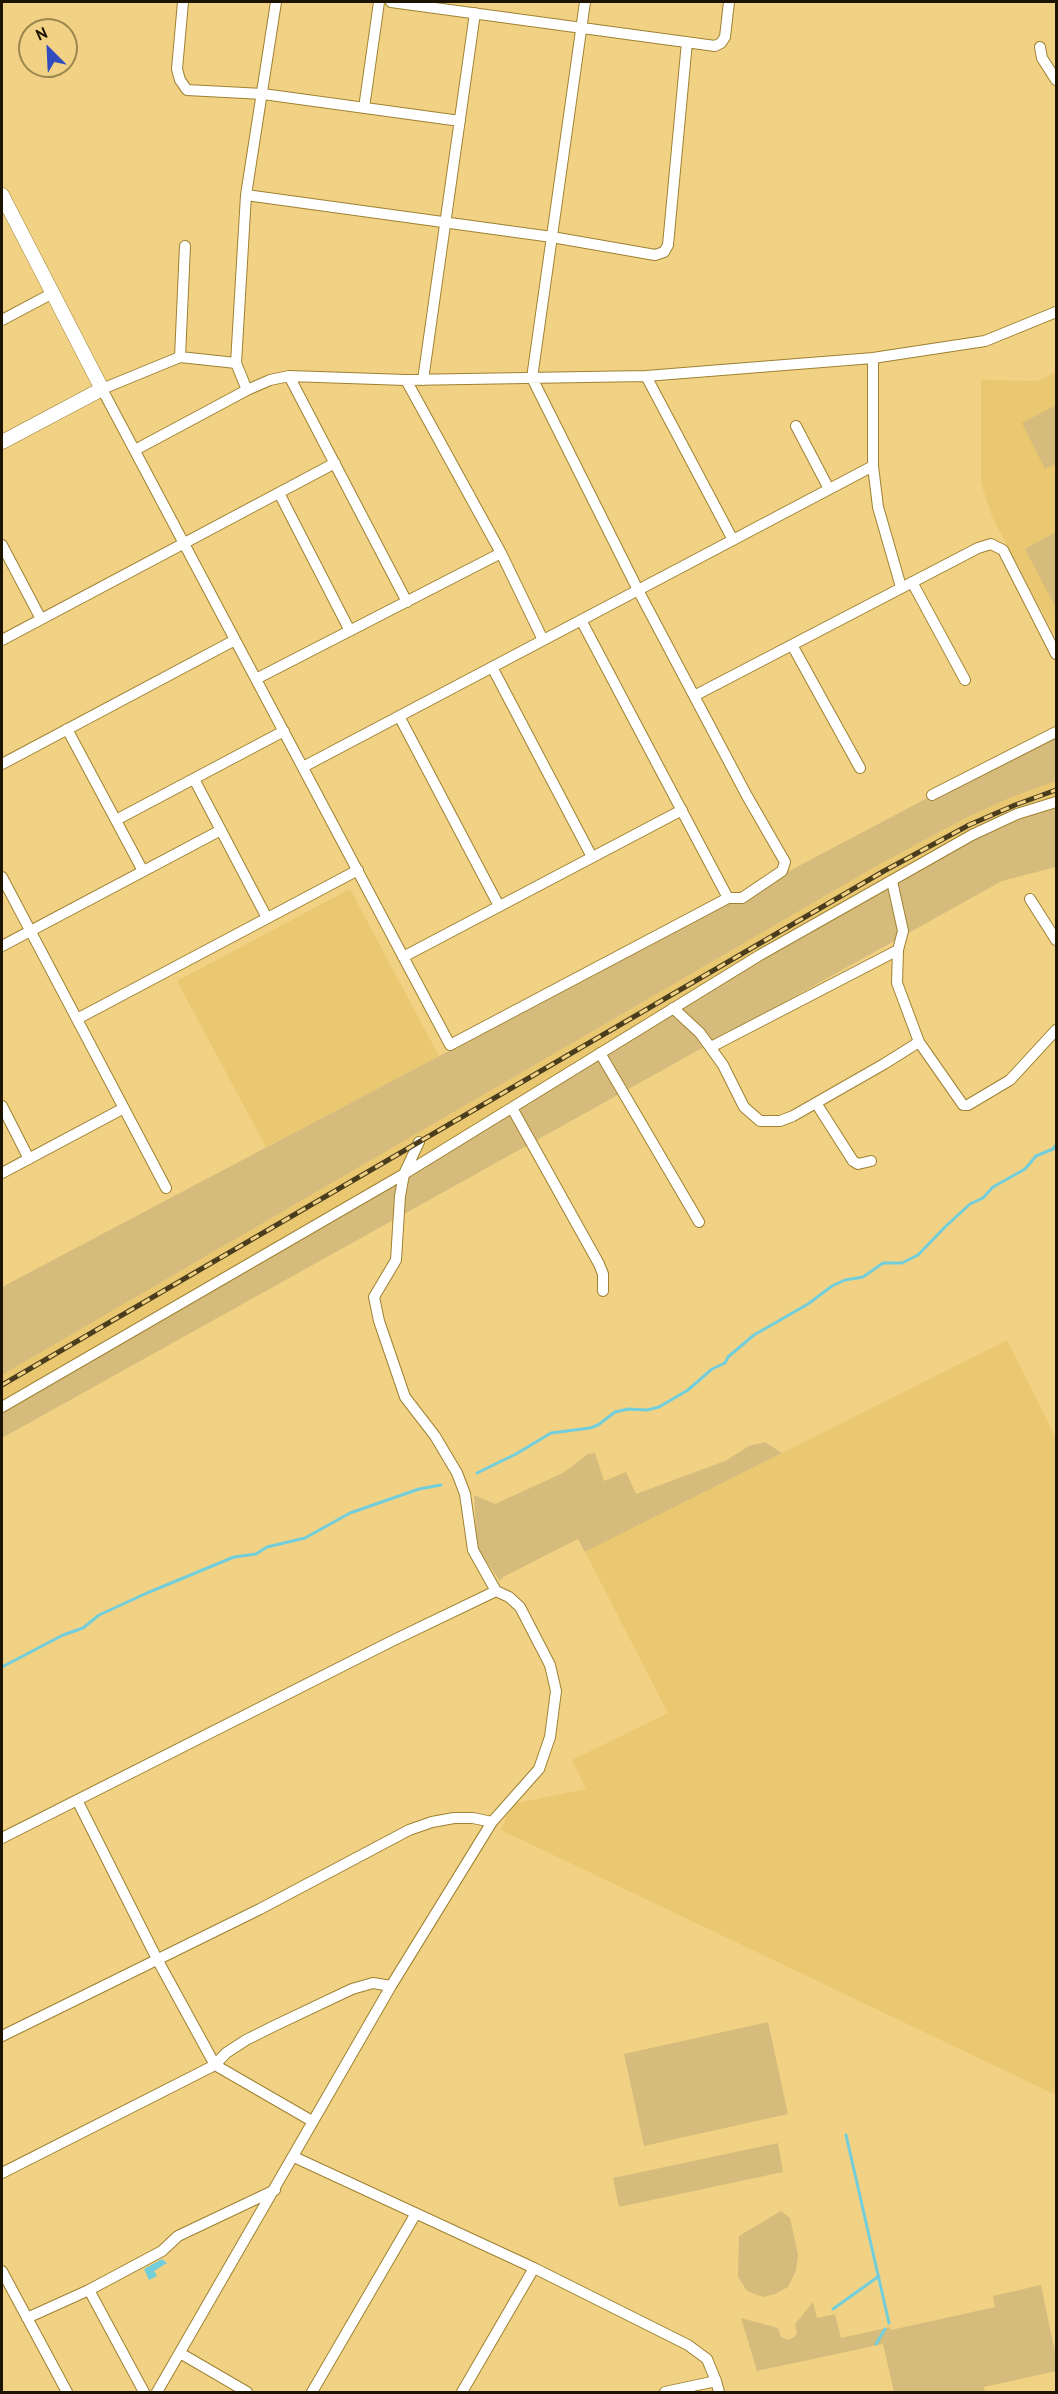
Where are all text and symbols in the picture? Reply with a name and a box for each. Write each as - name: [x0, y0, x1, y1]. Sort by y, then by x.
- north arrow: [18, 18, 78, 78]
- text: N: [33, 22, 50, 45]

